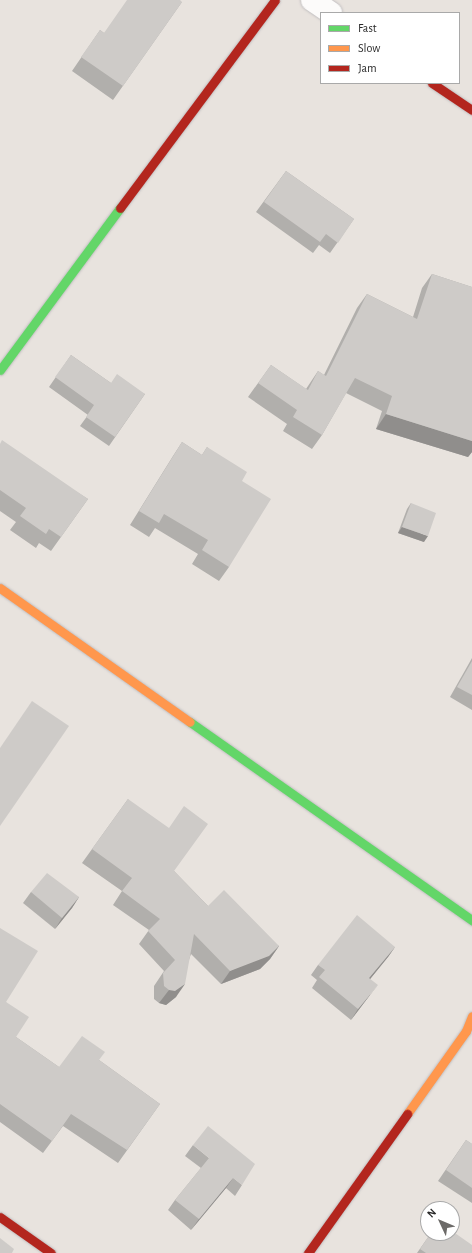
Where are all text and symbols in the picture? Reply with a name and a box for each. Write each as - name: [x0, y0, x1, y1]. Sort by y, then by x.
- legend: [320, 12, 460, 84]
- text: Fast: [358, 22, 377, 34]
- text: Slow: [358, 42, 380, 54]
- text: Jam: [358, 62, 377, 74]
- north arrow: [420, 1201, 460, 1241]
- text: N: [425, 1206, 438, 1220]

